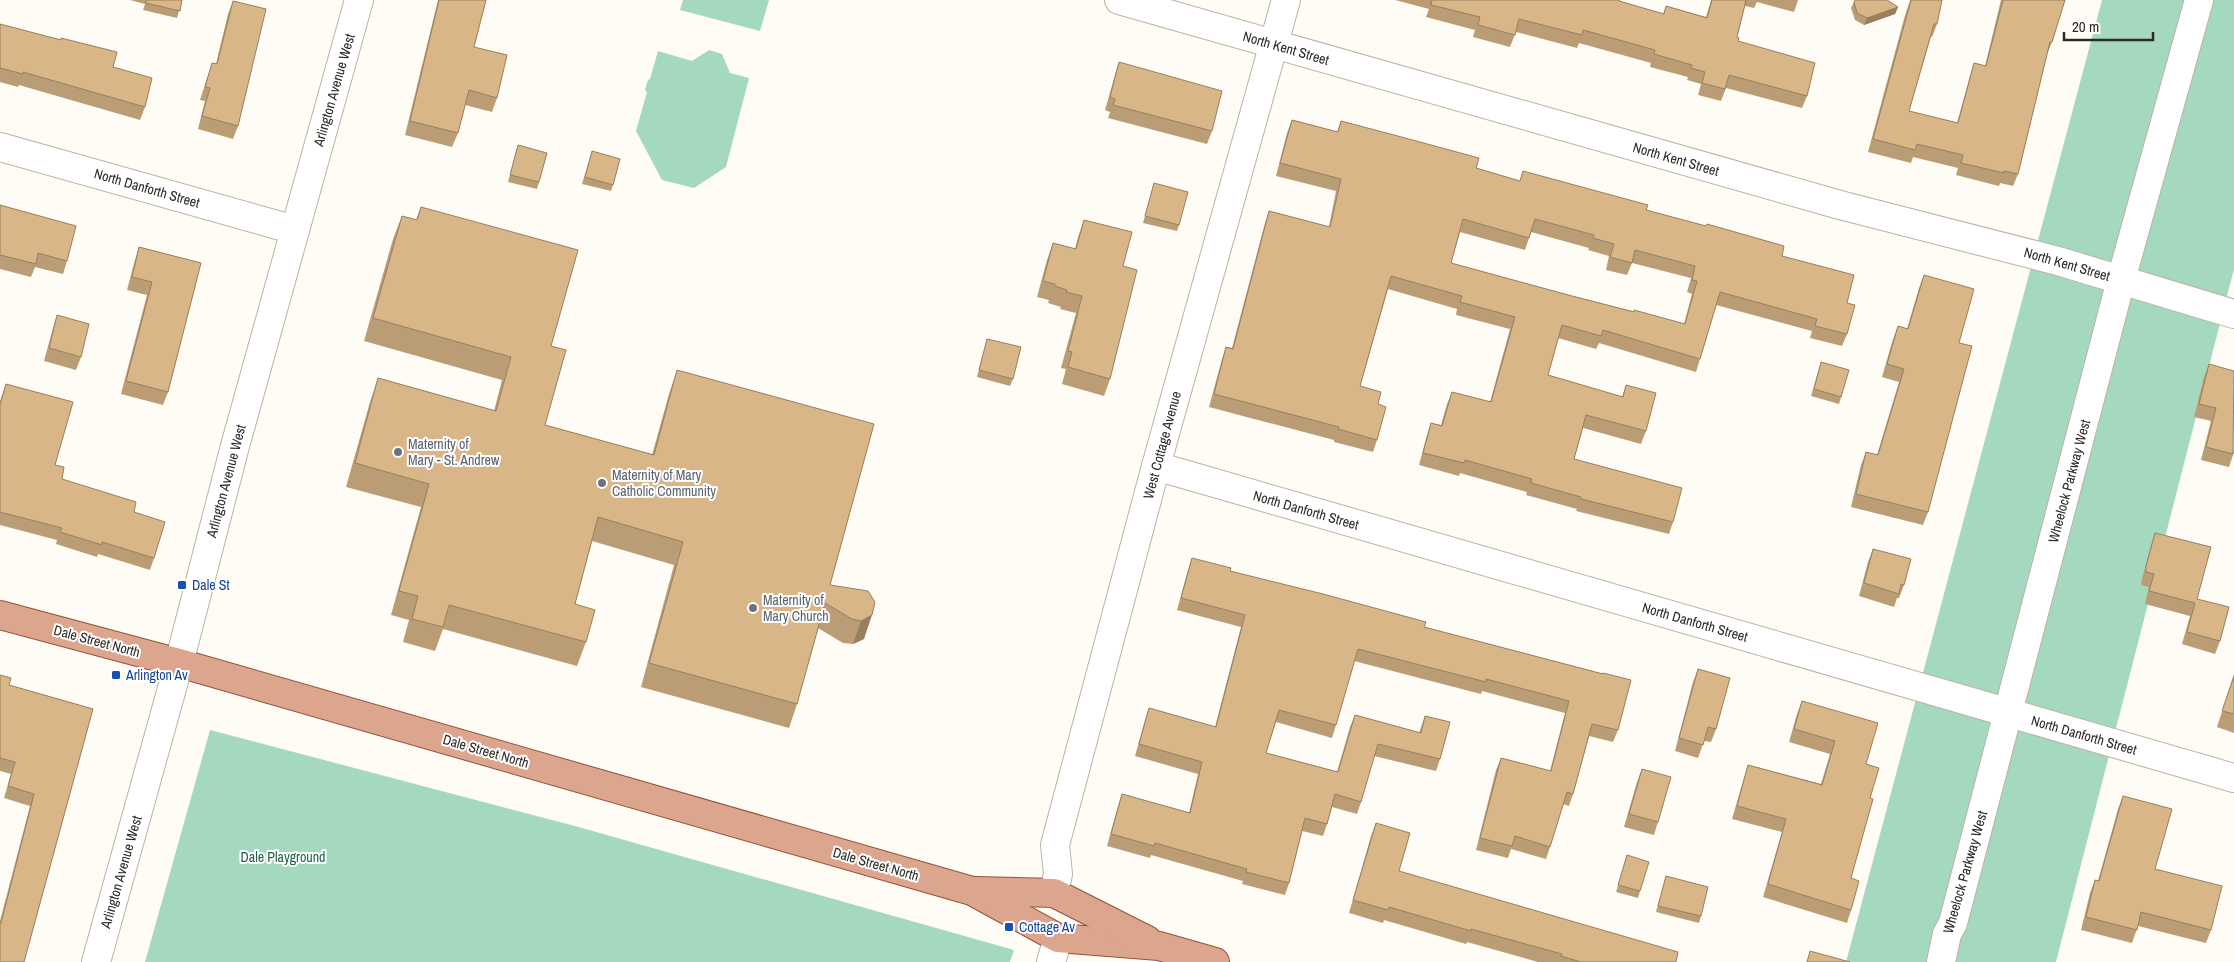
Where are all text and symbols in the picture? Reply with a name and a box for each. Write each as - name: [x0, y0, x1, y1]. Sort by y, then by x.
- scale bar: [2064, 10, 2153, 42]
- text: 20 m: [2072, 16, 2099, 37]
- street label: North Kent Street: [1241, 27, 1331, 69]
- street label: Arlington Avenue West: [309, 32, 359, 149]
- street label: North Kent Street: [1631, 138, 1721, 180]
- street label: North Danforth Street: [92, 164, 202, 212]
- street label: North Kent Street: [2022, 243, 2112, 285]
- street label: West Cottage Avenue: [1139, 389, 1185, 501]
- street label: Wheelock Parkway West: [2044, 417, 2094, 545]
- street label: Arlington Avenue West: [202, 422, 250, 541]
- place label: Maternity of Mary - St. Andrew: [408, 435, 500, 469]
- marker: Maternity of Mary - St. Andrew: [392, 446, 404, 458]
- place label: Maternity of Mary Catholic Community: [612, 466, 716, 500]
- marker: Maternity of Mary Catholic Community: [596, 477, 608, 489]
- street label: North Danforth Street: [1251, 486, 1361, 534]
- place label: Dale St: [192, 576, 230, 594]
- marker: Dale St: [176, 579, 188, 591]
- place label: Maternity of Mary Church: [763, 591, 829, 625]
- street label: North Danforth Street: [1640, 598, 1750, 646]
- marker: Maternity of Mary Church: [747, 602, 759, 614]
- street label: Dale Street North: [52, 621, 142, 661]
- place label: Arlington Av: [125, 666, 188, 684]
- marker: Arlington Av: [110, 669, 122, 681]
- street label: North Danforth Street: [2029, 711, 2139, 759]
- street label: Dale Street North: [441, 730, 531, 772]
- street label: Wheelock Parkway West: [1939, 809, 1991, 935]
- street label: Arlington Avenue West: [96, 814, 146, 931]
- street label: Dale Street North: [831, 843, 921, 885]
- park label: Dale Playground: [241, 848, 325, 866]
- place label: Cottage Av: [1019, 918, 1075, 936]
- marker: Cottage Av: [1003, 921, 1015, 933]

